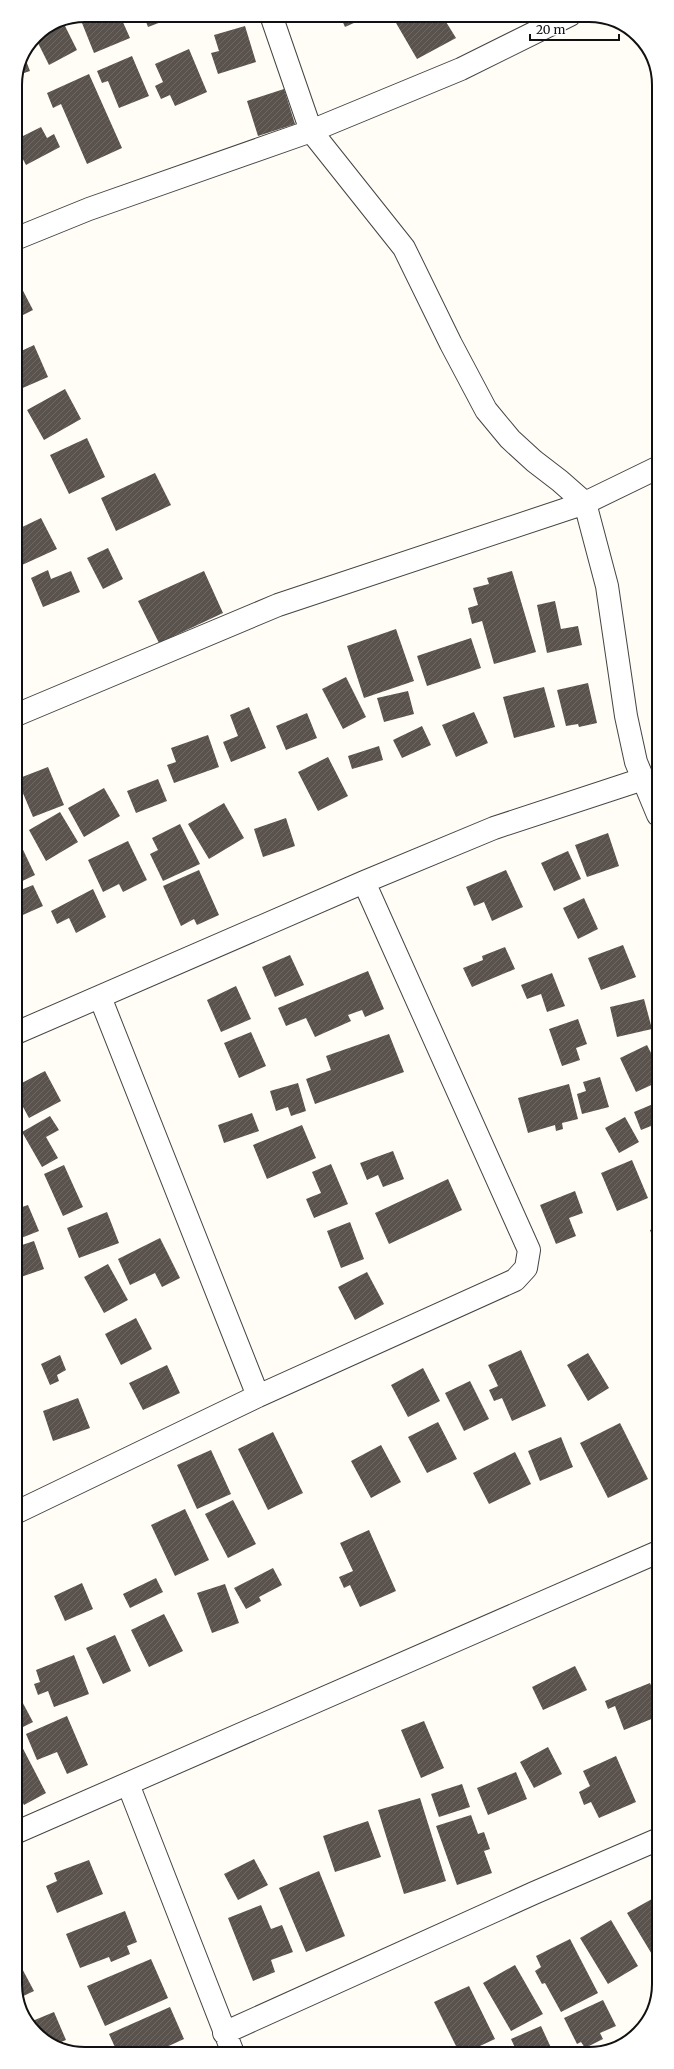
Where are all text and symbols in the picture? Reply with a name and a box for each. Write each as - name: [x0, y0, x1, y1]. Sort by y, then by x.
- scale bar: [530, 16, 619, 42]
- text: 20 m: [536, 22, 565, 37]

